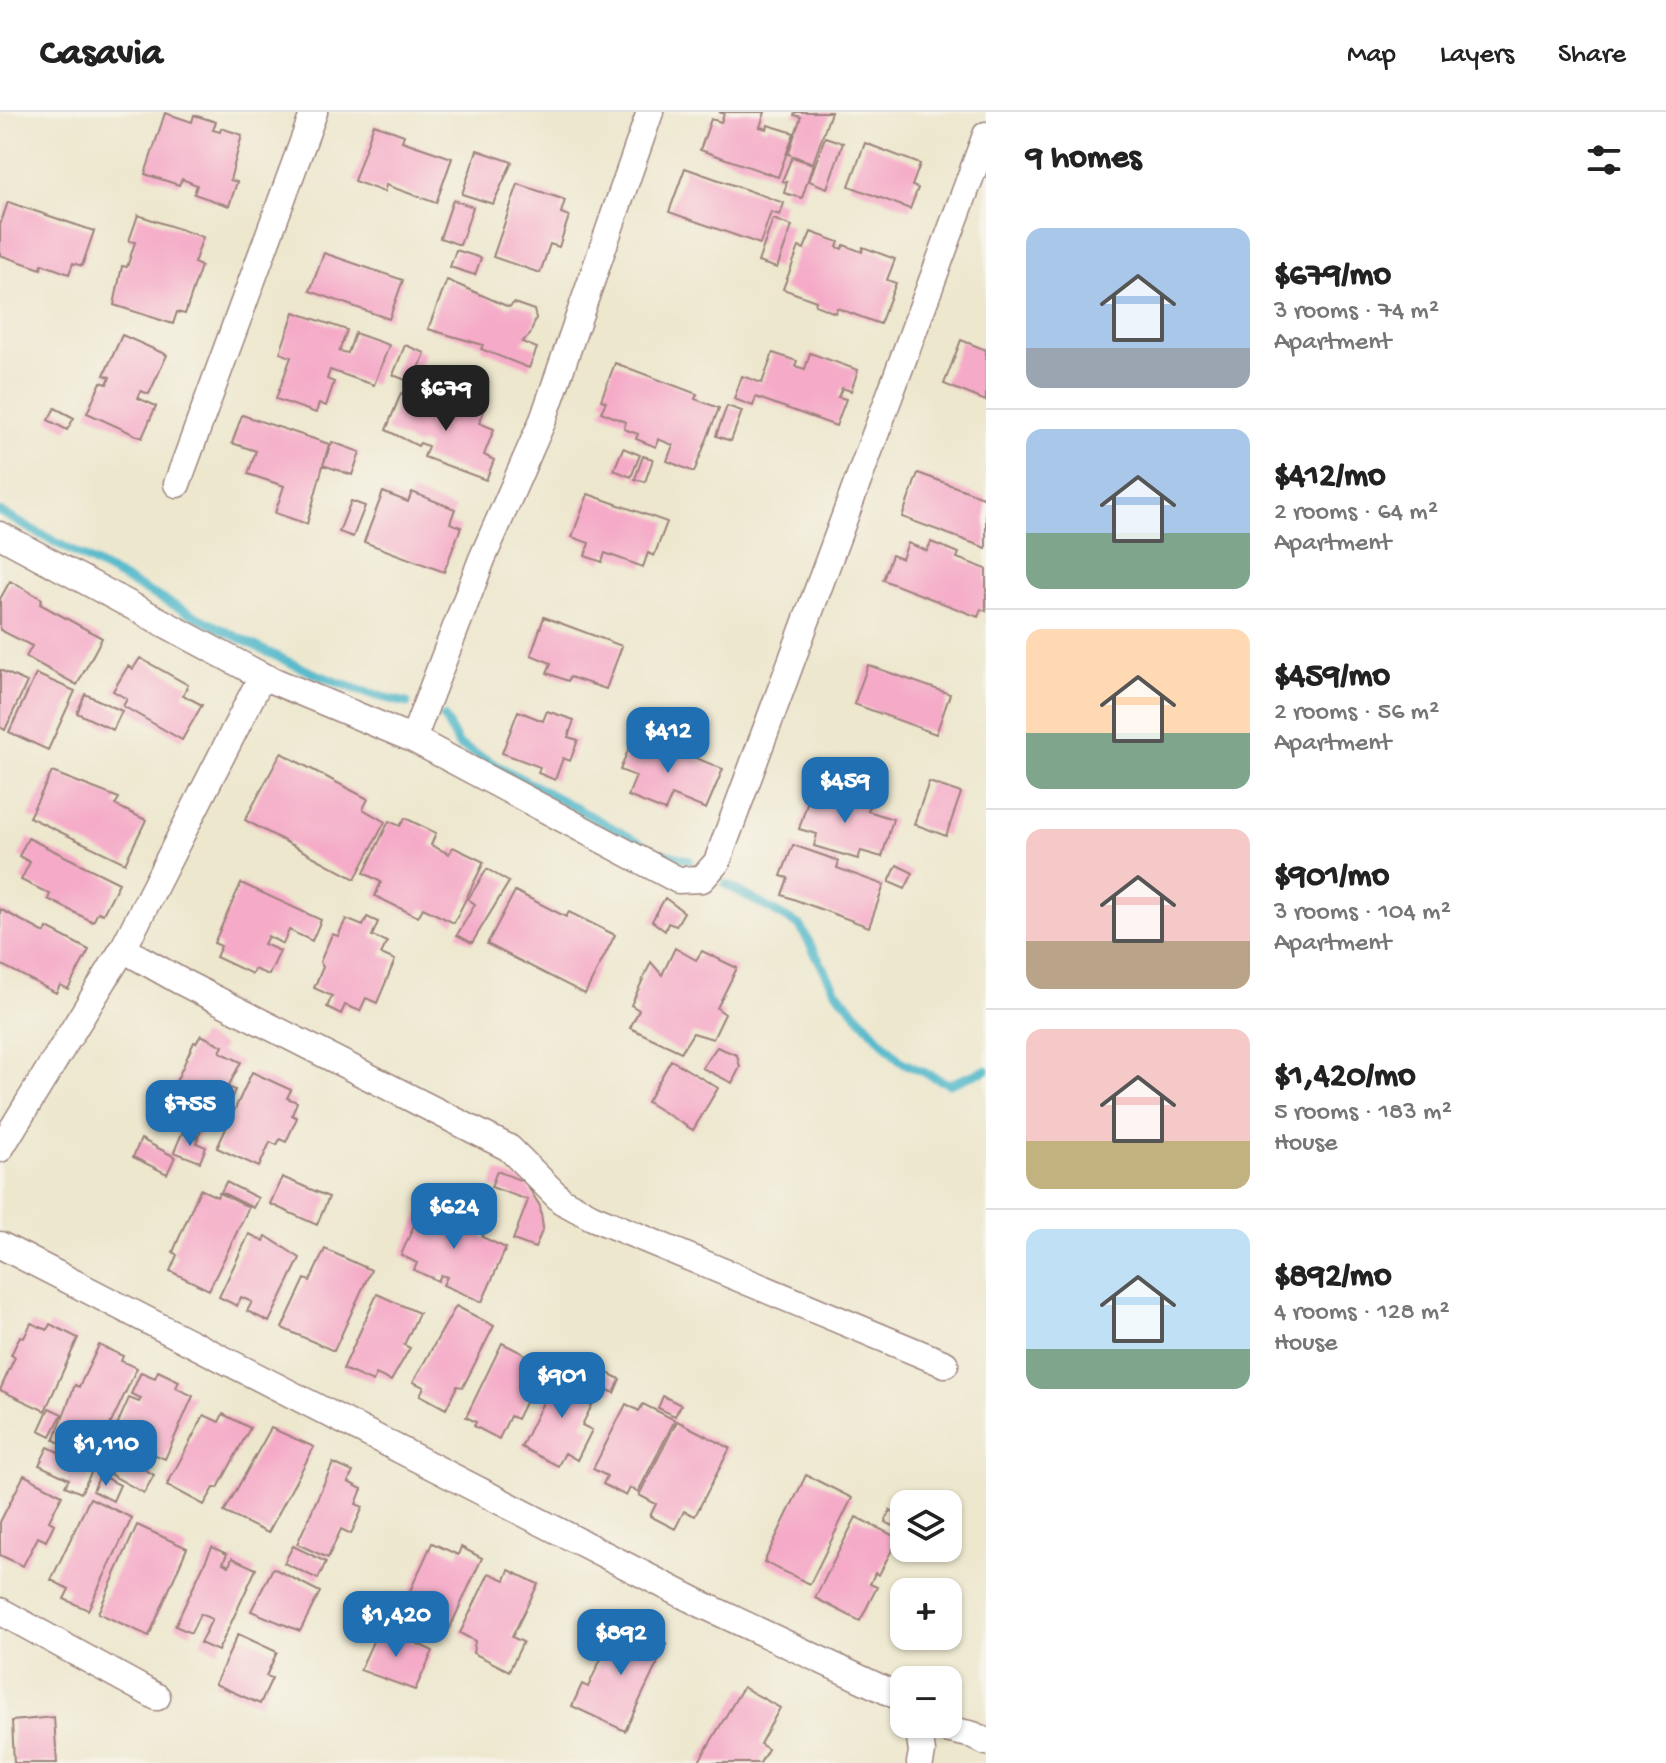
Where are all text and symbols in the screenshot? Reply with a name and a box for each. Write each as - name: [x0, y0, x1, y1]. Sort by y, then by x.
- text: Casavia: [40, 33, 163, 77]
- text: Map: [1347, 39, 1396, 72]
- text: Layers: [1440, 39, 1514, 72]
- text: Share: [1558, 39, 1626, 72]
- icon: filters: [1582, 138, 1626, 182]
- text: 9 homes: [1026, 140, 1141, 180]
- text: $679/mo: [1274, 257, 1391, 297]
- icon: home: [1090, 260, 1186, 356]
- text: 3 rooms · 74 m²: [1274, 297, 1439, 328]
- text: Apartment: [1274, 328, 1391, 359]
- pin: $679: [399, 365, 493, 433]
- text: $679: [420, 375, 472, 406]
- text: $412/mo: [1274, 458, 1386, 498]
- icon: home: [1090, 461, 1186, 557]
- text: 2 rooms · 64 m²: [1274, 498, 1438, 529]
- text: Apartment: [1274, 529, 1391, 560]
- text: $459/mo: [1274, 658, 1390, 698]
- icon: home: [1090, 661, 1186, 757]
- text: 2 rooms · 56 m²: [1274, 698, 1439, 729]
- pin: $412: [621, 707, 715, 775]
- text: $412: [644, 717, 692, 748]
- text: Apartment: [1274, 729, 1391, 760]
- pin: $459: [798, 757, 892, 825]
- text: $459: [820, 767, 870, 798]
- text: $901/mo: [1274, 858, 1389, 898]
- icon: home: [1090, 861, 1186, 957]
- text: 3 rooms · 104 m²: [1274, 898, 1451, 929]
- text: Apartment: [1274, 929, 1391, 960]
- text: $1,420/mo: [1274, 1058, 1416, 1098]
- icon: home: [1090, 1061, 1186, 1157]
- pin: $755: [143, 1080, 237, 1148]
- text: $755: [164, 1090, 216, 1121]
- text: 5 rooms · 183 m²: [1274, 1098, 1452, 1129]
- text: House: [1274, 1129, 1338, 1160]
- pin: $624: [407, 1183, 501, 1251]
- text: $624: [429, 1193, 479, 1224]
- text: $892/mo: [1274, 1258, 1392, 1298]
- icon: home: [1090, 1261, 1186, 1357]
- text: 4 rooms · 128 m²: [1274, 1298, 1450, 1329]
- text: House: [1274, 1329, 1338, 1360]
- pin: $901: [515, 1352, 609, 1420]
- text: $901: [537, 1362, 587, 1393]
- pin: $1,110: [41, 1420, 171, 1488]
- text: $1,110: [73, 1430, 139, 1461]
- map controls: [890, 1490, 962, 1738]
- button: layers: [890, 1490, 962, 1562]
- button: +: [890, 1578, 962, 1650]
- pin: $1,420: [331, 1591, 461, 1659]
- text: $1,420: [361, 1601, 431, 1632]
- pin: $892: [574, 1609, 668, 1677]
- text: $892: [595, 1619, 647, 1650]
- button: −: [890, 1666, 962, 1738]

